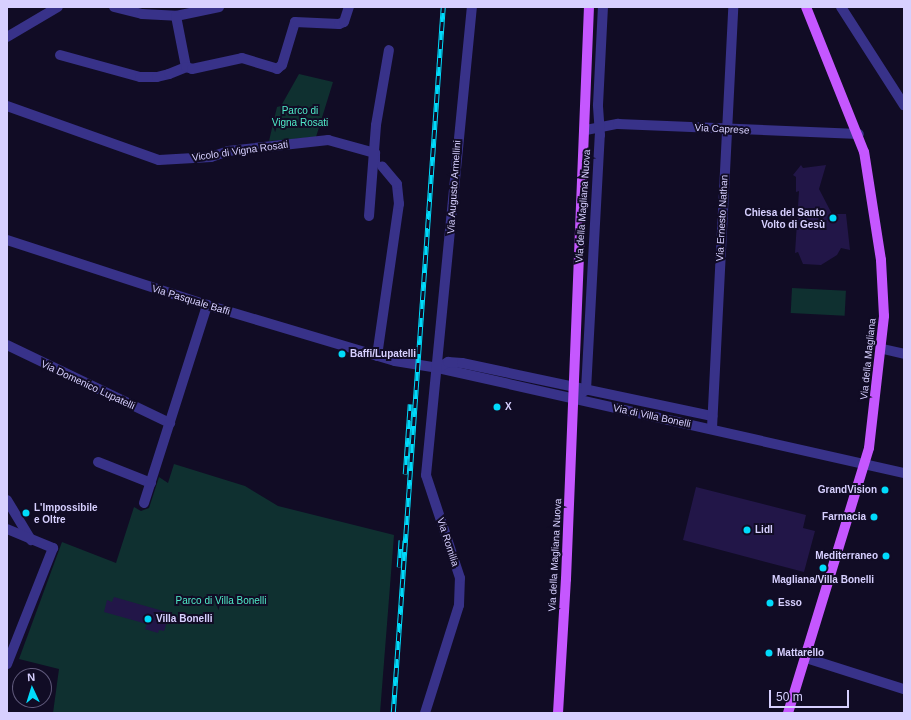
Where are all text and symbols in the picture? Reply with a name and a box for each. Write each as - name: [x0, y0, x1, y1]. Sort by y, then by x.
- park label: Parco di Vigna Rosati: [272, 104, 328, 128]
- street label: Via Caprese: [694, 122, 750, 136]
- street label: Vicolo di Vigna Rosati: [191, 138, 289, 164]
- street label: Via Augusto Armellini: [445, 139, 463, 235]
- street label: Via della Magliana Nuova: [573, 149, 593, 263]
- street label: Via Ernesto Nathan: [714, 174, 730, 262]
- place label: Chiesa del Santo Volto di Gesù: [744, 206, 825, 230]
- marker: Chiesa del Santo Volto di Gesù: [828, 213, 838, 223]
- street label: Via Pasquale Baffi: [150, 282, 232, 318]
- street label: Via della Magliana: [858, 318, 878, 400]
- place label: Baffi/Lupatelli: [350, 348, 416, 360]
- marker: Baffi/Lupatelli: [337, 349, 347, 359]
- street label: Via Domenico Lupatelli: [39, 358, 137, 412]
- place label: X: [505, 401, 512, 413]
- marker: X: [492, 402, 502, 412]
- street label: Via di Villa Bonelli: [612, 402, 692, 430]
- place label: GrandVision: [818, 484, 877, 496]
- marker: GrandVision: [880, 485, 890, 495]
- street label: Via della Magliana Nuova: [546, 498, 564, 612]
- place label: L'Impossibile e Oltre: [34, 501, 98, 524]
- marker: L'Impossibile e Oltre: [21, 508, 31, 518]
- place label: Farmacia: [822, 511, 866, 523]
- marker: Farmacia: [869, 512, 879, 522]
- street label: Via Romilia: [435, 516, 461, 568]
- place label: Lidl: [755, 524, 773, 536]
- marker: Lidl: [742, 525, 752, 535]
- place label: Mediterraneo: [815, 550, 878, 562]
- marker: Mediterraneo: [881, 551, 891, 561]
- marker: Magliana/Villa Bonelli: [818, 563, 828, 573]
- place label: Magliana/Villa Bonelli: [772, 574, 874, 586]
- park label: Parco di Villa Bonelli: [176, 595, 266, 607]
- place label: Esso: [778, 597, 802, 609]
- marker: Esso: [765, 598, 775, 608]
- place label: Villa Bonelli: [156, 613, 212, 625]
- marker: Villa Bonelli: [143, 614, 153, 624]
- place label: Mattarello: [777, 647, 824, 659]
- marker: Mattarello: [764, 648, 774, 658]
- north arrow: [12, 668, 52, 708]
- text: N: [27, 671, 36, 683]
- scale bar: [771, 682, 851, 708]
- text: 50 m: [776, 690, 803, 704]

